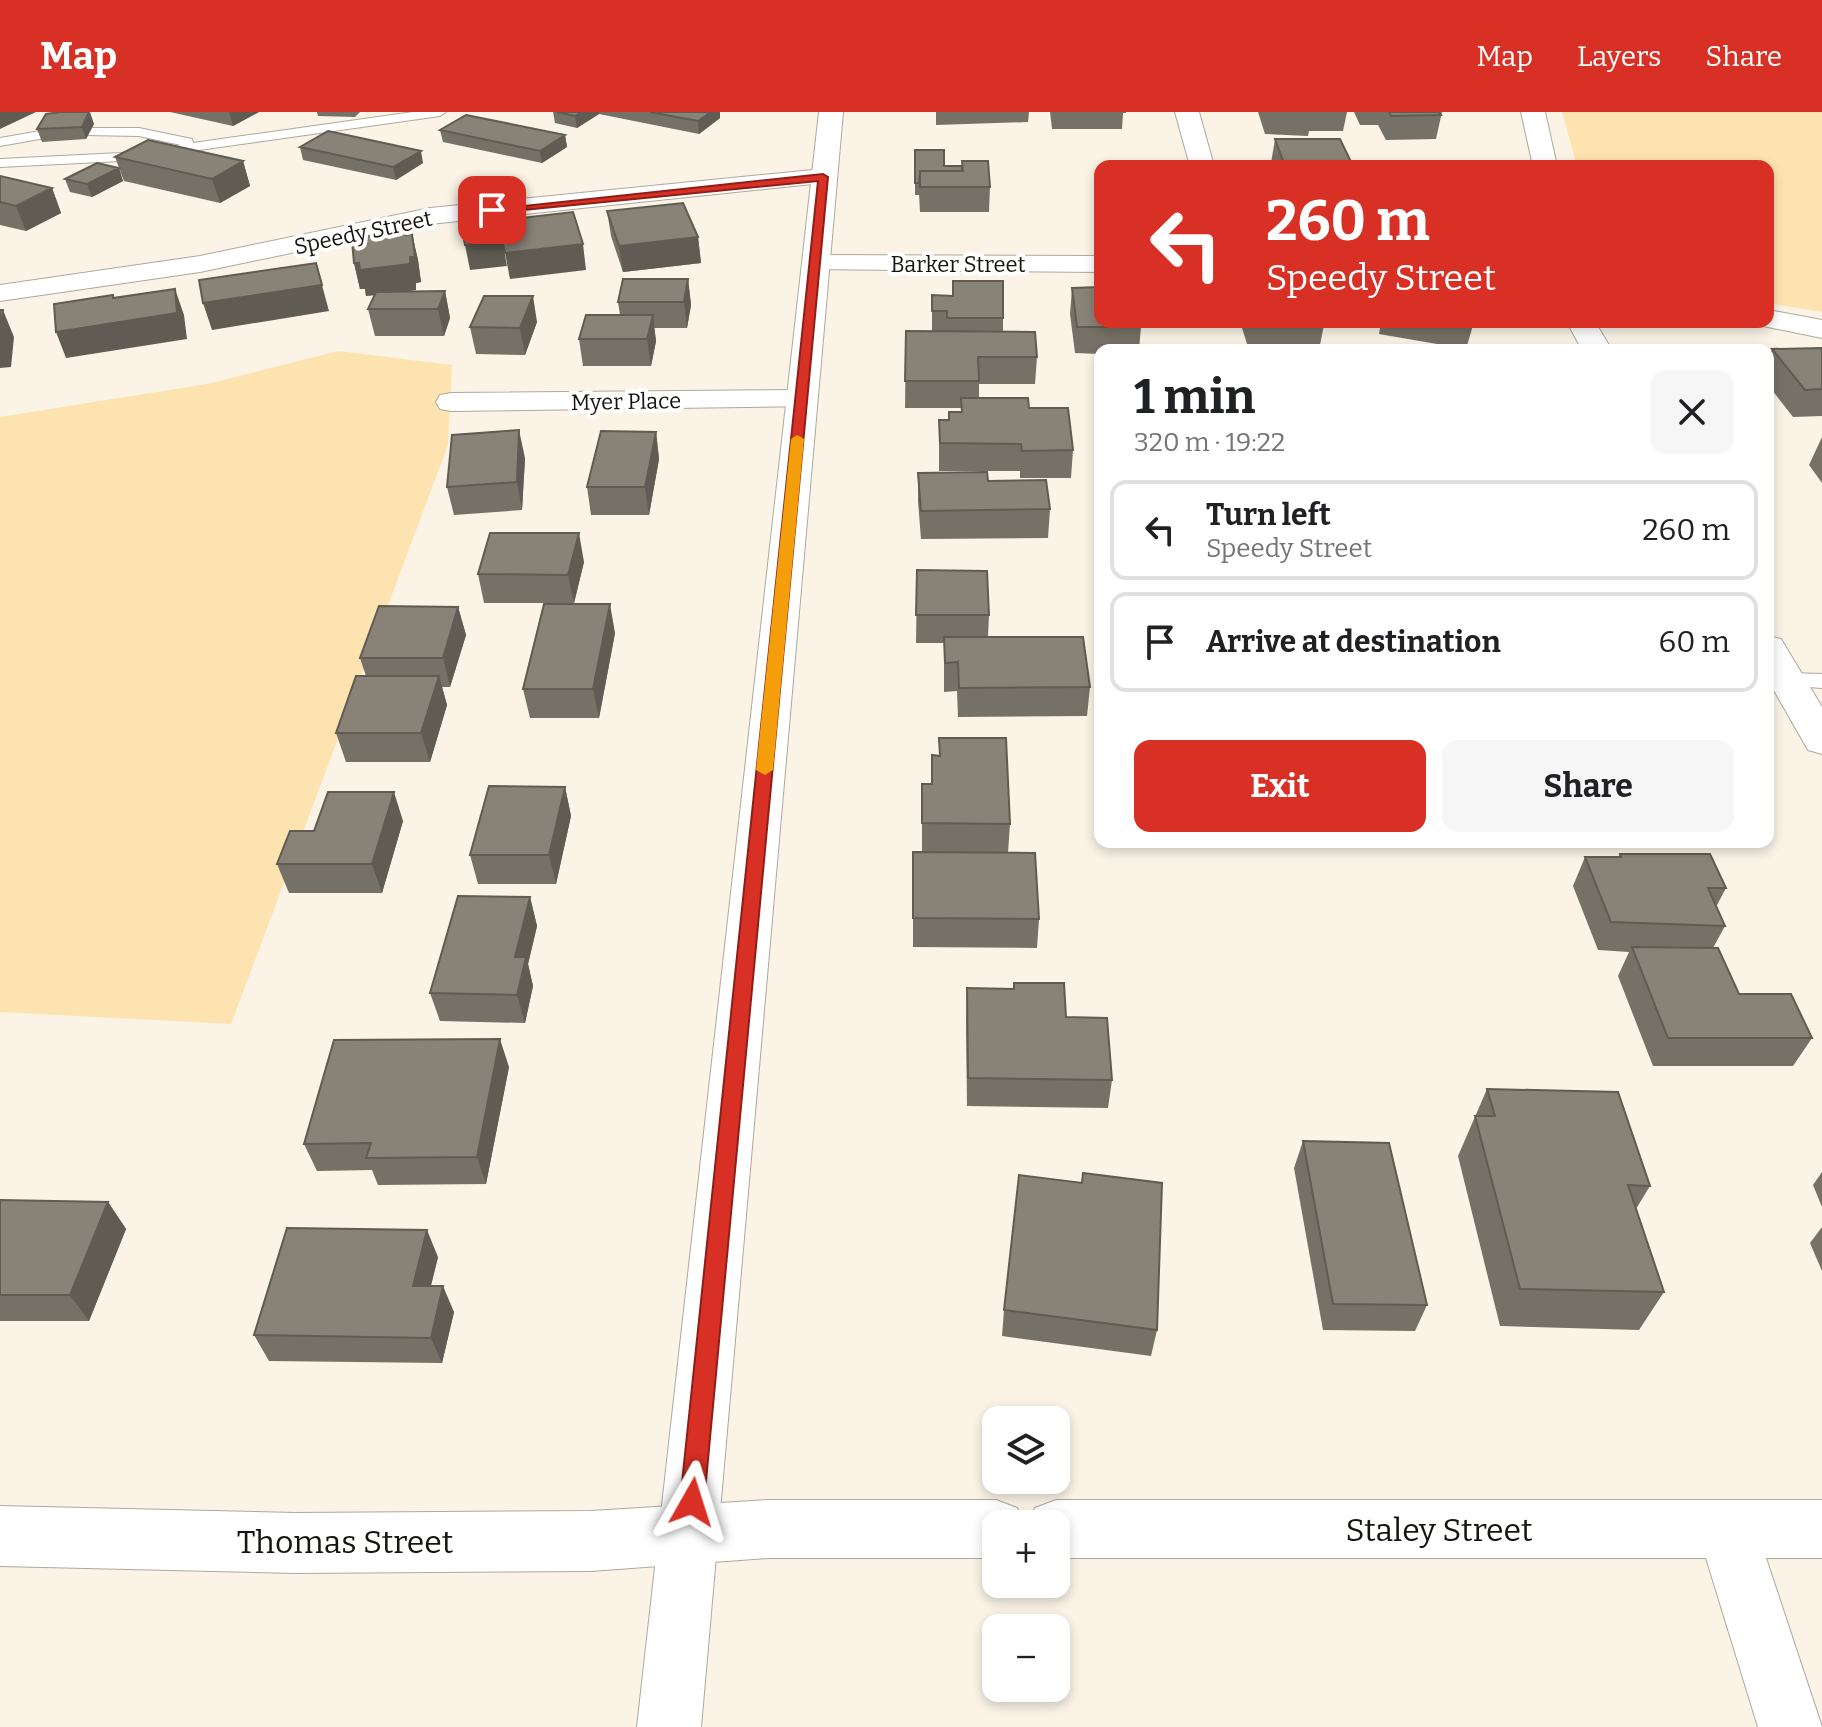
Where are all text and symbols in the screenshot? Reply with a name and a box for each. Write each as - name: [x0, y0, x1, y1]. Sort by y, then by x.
- text: Map: [40, 33, 117, 79]
- text: Map: [1476, 40, 1533, 73]
- text: Layers: [1577, 40, 1661, 73]
- text: Share: [1705, 40, 1782, 73]
- pin: [458, 176, 526, 244]
- icon: arrive: [470, 188, 514, 232]
- text: 260 m: [1266, 188, 1430, 255]
- icon: left: [1134, 192, 1238, 296]
- street label: Speedy Street: [292, 205, 435, 260]
- street label: Barker Street: [890, 251, 1026, 278]
- text: Speedy Street: [1266, 256, 1496, 300]
- text: 1 min: [1134, 368, 1255, 426]
- button: close: [1650, 370, 1734, 454]
- street label: Myer Place: [571, 387, 681, 416]
- text: 320 m · 19:22: [1134, 427, 1285, 458]
- text: Turn left: [1206, 497, 1331, 533]
- icon: left: [1138, 508, 1182, 552]
- text: 260 m: [1642, 512, 1730, 548]
- text: Speedy Street: [1206, 533, 1372, 564]
- icon: arrive: [1138, 620, 1182, 664]
- text: Arrive at destination: [1206, 624, 1501, 660]
- text: 60 m: [1659, 624, 1730, 660]
- button: Exit: [1134, 740, 1426, 832]
- button: Share: [1442, 740, 1734, 832]
- map controls: [982, 1406, 1070, 1702]
- button: layers: [982, 1406, 1070, 1494]
- position arrow: [650, 1460, 734, 1544]
- button: +: [982, 1510, 1070, 1598]
- street label: Staley Street: [1345, 1511, 1533, 1549]
- street label: Thomas Street: [237, 1523, 454, 1561]
- button: −: [982, 1614, 1070, 1702]

